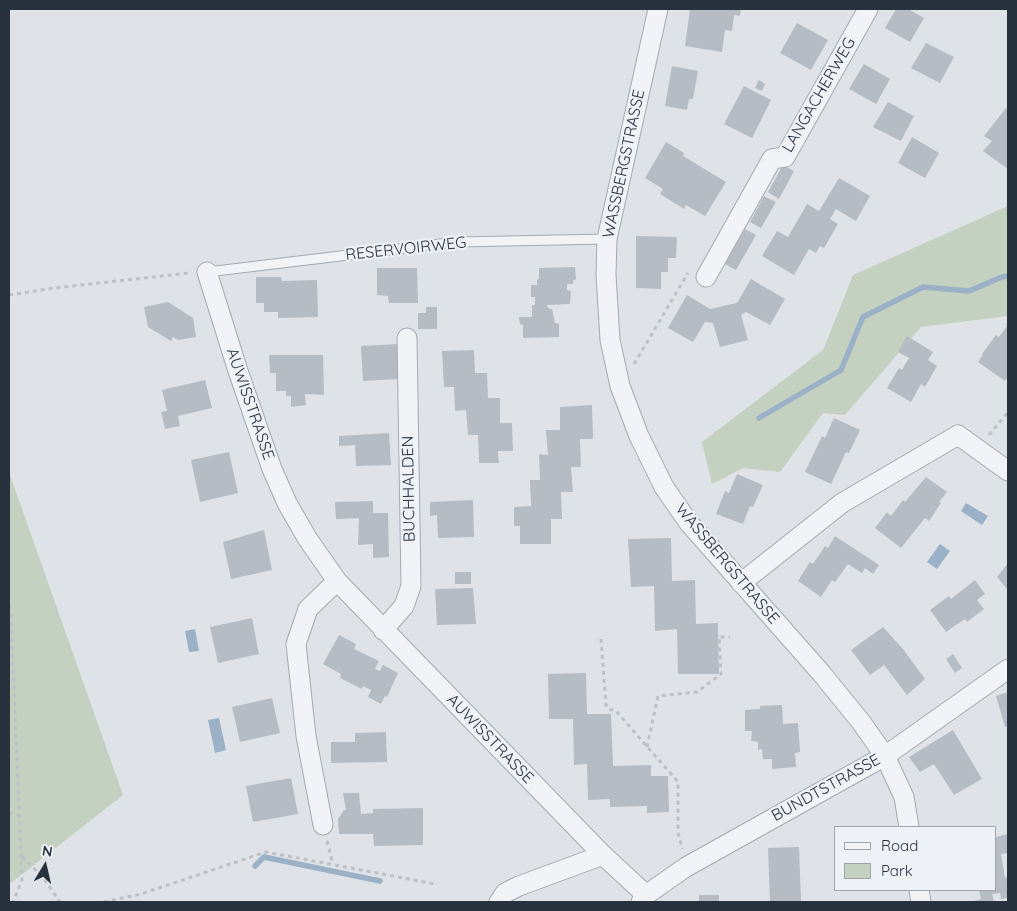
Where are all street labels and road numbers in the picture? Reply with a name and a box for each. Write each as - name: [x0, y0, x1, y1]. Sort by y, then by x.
- street label: LANGACHERWEG: [778, 34, 860, 156]
- street label: WASSBERGSTRASSE: [599, 88, 649, 240]
- street label: RESERVOIRWEG: [345, 233, 467, 265]
- street label: AUWISSTRASSE: [222, 346, 278, 462]
- street label: BUCHHALDEN: [398, 436, 420, 542]
- street label: WASSBERGSTRASSE: [671, 500, 783, 628]
- street label: AUWISSTRASSE: [443, 690, 537, 788]
- street label: BUNDTSTRASSE: [768, 750, 884, 826]

